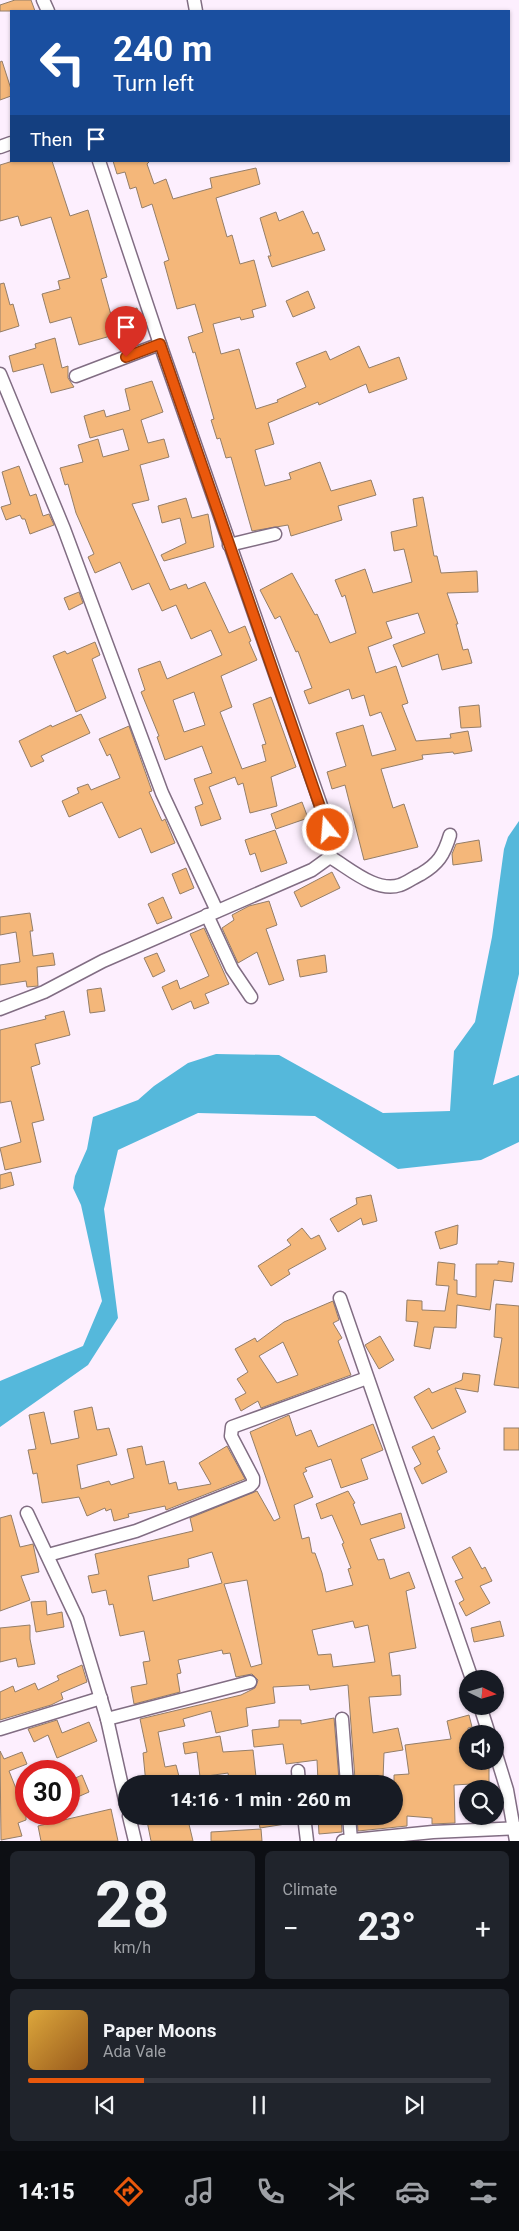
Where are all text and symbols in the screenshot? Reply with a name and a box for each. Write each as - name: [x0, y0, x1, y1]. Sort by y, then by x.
- text: 240 m: [113, 29, 212, 70]
- icon: left: [30, 30, 95, 95]
- text: Turn left: [113, 71, 194, 96]
- icon: arrive: [82, 125, 110, 153]
- text: Then: [30, 128, 72, 151]
- pin: [105, 306, 147, 357]
- icon: arrive: [112, 313, 140, 341]
- position arrow: [301, 803, 353, 855]
- north arrow: [459, 1670, 504, 1715]
- map controls: [459, 1670, 504, 1825]
- button: sound: [459, 1725, 504, 1770]
- speed limit sign: 30: [15, 1760, 80, 1825]
- button: search: [459, 1780, 504, 1825]
- text: 14:16 · 1 min · 260 m: [170, 1788, 351, 1811]
- text: 28: [95, 1867, 170, 1943]
- text: Climate: [283, 1880, 337, 1899]
- text: 23°: [358, 1905, 416, 1949]
- text: −: [283, 1912, 299, 1945]
- text: +: [475, 1912, 491, 1945]
- text: km/h: [113, 1938, 151, 1957]
- text: Paper Moons: [103, 2019, 216, 2042]
- text: Ada Vale: [103, 2042, 166, 2061]
- icon: previous: [91, 2091, 119, 2119]
- icon: pause: [245, 2091, 273, 2119]
- icon: next: [400, 2091, 428, 2119]
- icon: directions: [111, 2174, 146, 2209]
- icon: music: [182, 2174, 217, 2209]
- icon: phone: [253, 2174, 288, 2209]
- icon: climate: [324, 2174, 359, 2209]
- icon: car: [395, 2174, 430, 2209]
- icon: filters: [466, 2174, 501, 2209]
- text: 14:15: [18, 2179, 75, 2204]

